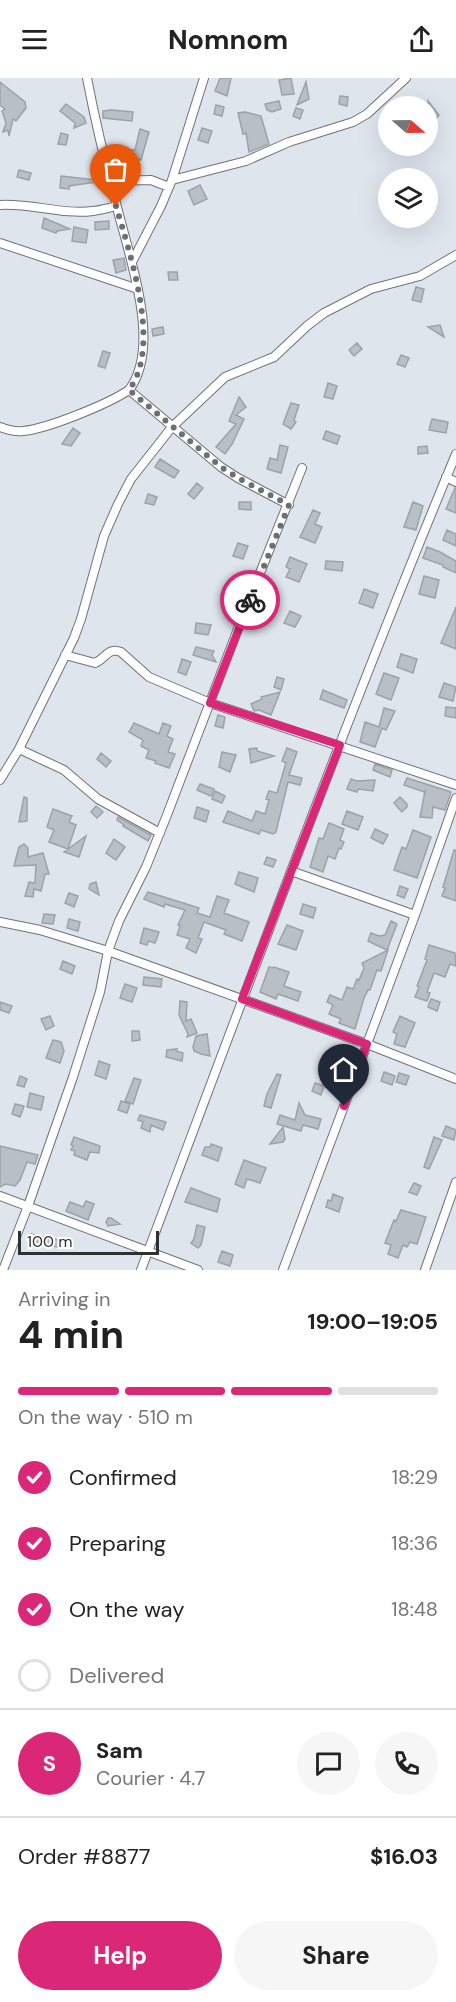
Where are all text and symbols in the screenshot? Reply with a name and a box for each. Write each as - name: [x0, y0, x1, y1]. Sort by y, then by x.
- text: Nomnom: [168, 22, 288, 57]
- icon: menu: [18, 23, 51, 56]
- icon: share: [405, 23, 438, 56]
- north arrow: [378, 96, 438, 156]
- map controls: [378, 96, 438, 228]
- pin: [90, 144, 141, 206]
- icon: bag: [99, 153, 132, 186]
- button: layers: [378, 168, 438, 228]
- courier: [220, 570, 280, 630]
- icon: bike: [234, 584, 267, 617]
- pin: [318, 1044, 369, 1106]
- icon: home: [327, 1053, 360, 1086]
- scale bar: [18, 1228, 159, 1256]
- text: 100 m: [27, 1231, 72, 1252]
- text: Arriving in: [18, 1286, 110, 1312]
- text: 19:00–19:05: [307, 1307, 438, 1336]
- text: 4 min: [18, 1309, 124, 1360]
- text: On the way · 510 m: [18, 1404, 193, 1430]
- icon: check: [18, 1461, 51, 1494]
- text: Confirmed: [69, 1463, 177, 1492]
- text: 18:29: [392, 1464, 438, 1490]
- icon: check: [18, 1527, 51, 1560]
- text: Preparing: [69, 1529, 166, 1558]
- text: 18:36: [391, 1530, 438, 1556]
- icon: check: [18, 1593, 51, 1626]
- text: On the way: [69, 1595, 184, 1624]
- text: 18:48: [391, 1596, 438, 1622]
- text: Delivered: [69, 1661, 164, 1690]
- button: chat: [297, 1732, 360, 1795]
- button: phone: [375, 1732, 438, 1795]
- text: Sam: [96, 1736, 143, 1765]
- text: S: [43, 1749, 56, 1778]
- text: Courier · 4.7: [96, 1765, 205, 1791]
- text: Order #8877: [18, 1842, 150, 1871]
- text: $16.03: [370, 1842, 438, 1871]
- button: Help: [18, 1921, 222, 1990]
- button: Share: [234, 1921, 438, 1990]

